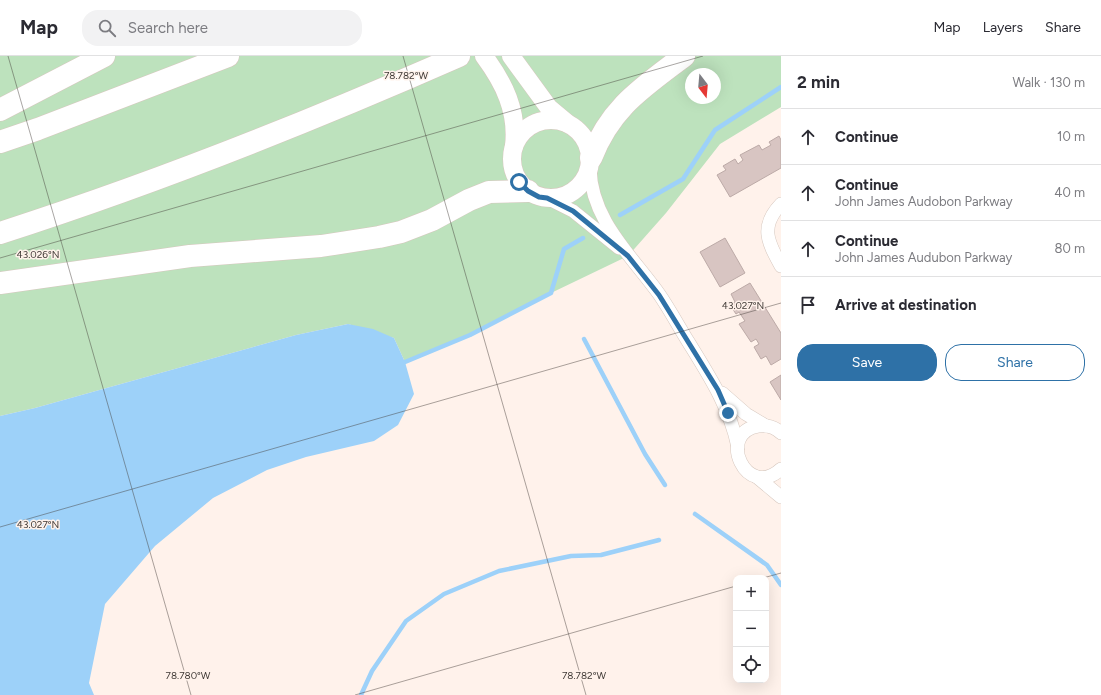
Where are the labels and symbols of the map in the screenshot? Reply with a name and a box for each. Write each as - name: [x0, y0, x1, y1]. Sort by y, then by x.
- north arrow: [685, 68, 721, 104]
- text: 78.782°W: [384, 69, 428, 82]
- route start: [510, 173, 528, 191]
- text: 43.026°N: [17, 248, 59, 261]
- text: 43.027°N: [722, 299, 764, 312]
- route end: [719, 404, 737, 422]
- text: 43.027°N: [17, 518, 59, 531]
- text: 78.780°W: [166, 669, 211, 682]
- text: 78.782°W: [562, 669, 606, 682]

